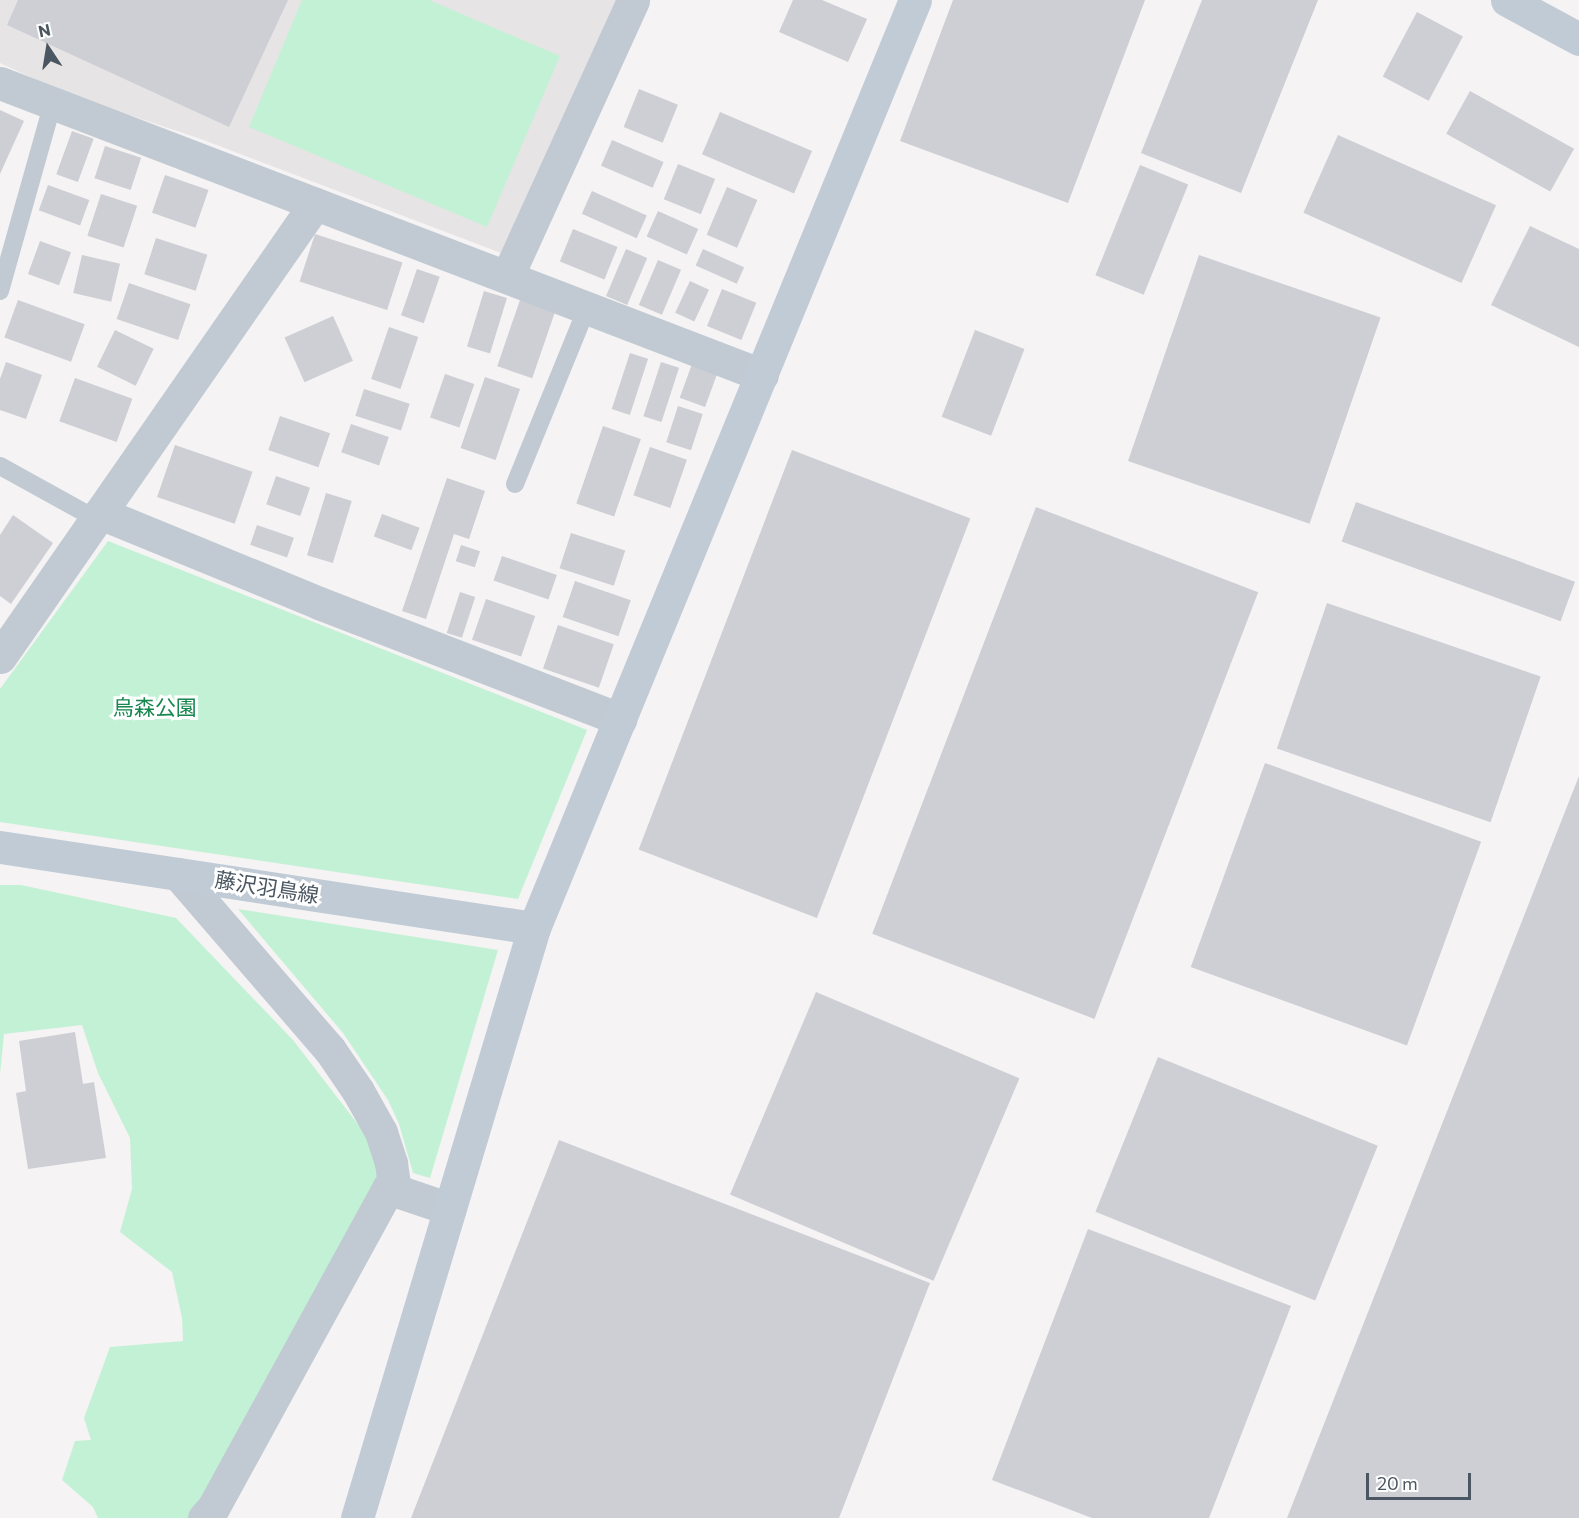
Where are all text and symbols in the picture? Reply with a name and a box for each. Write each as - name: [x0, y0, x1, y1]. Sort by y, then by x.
- north arrow: [18, 18, 78, 78]
- text: N: [36, 19, 52, 40]
- park label: 烏森公園: [113, 694, 197, 720]
- street label: 藤沢羽鳥線: [213, 866, 321, 908]
- scale bar: [1369, 1461, 1474, 1499]
- text: 20 m: [1377, 1472, 1418, 1494]

